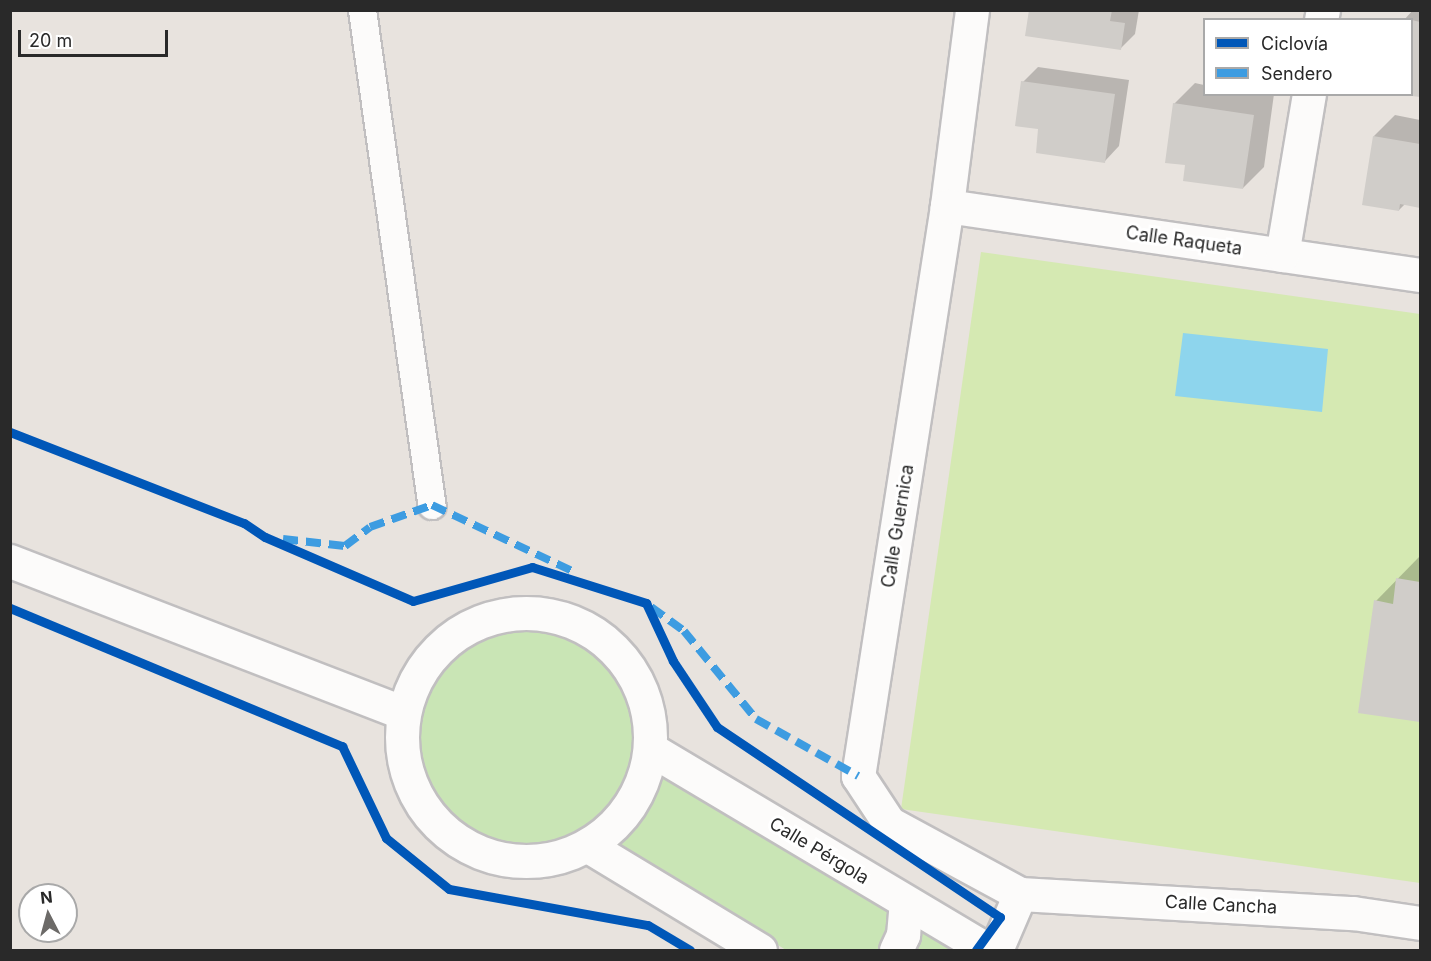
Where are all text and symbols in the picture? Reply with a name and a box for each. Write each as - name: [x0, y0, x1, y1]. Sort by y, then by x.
- scale bar: [21, 18, 171, 56]
- legend: [1203, 18, 1413, 96]
- text: 20 m: [29, 30, 72, 51]
- text: Ciclovía: [1261, 33, 1328, 54]
- text: Sendero: [1261, 63, 1332, 84]
- street label: Calle Raqueta: [1124, 222, 1244, 260]
- street label: Calle Guernica: [878, 463, 918, 589]
- street label: Calle Pérgola: [765, 813, 873, 889]
- north arrow: [18, 883, 78, 943]
- text: N: [39, 887, 53, 908]
- street label: Calle Cancha: [1164, 891, 1278, 919]

